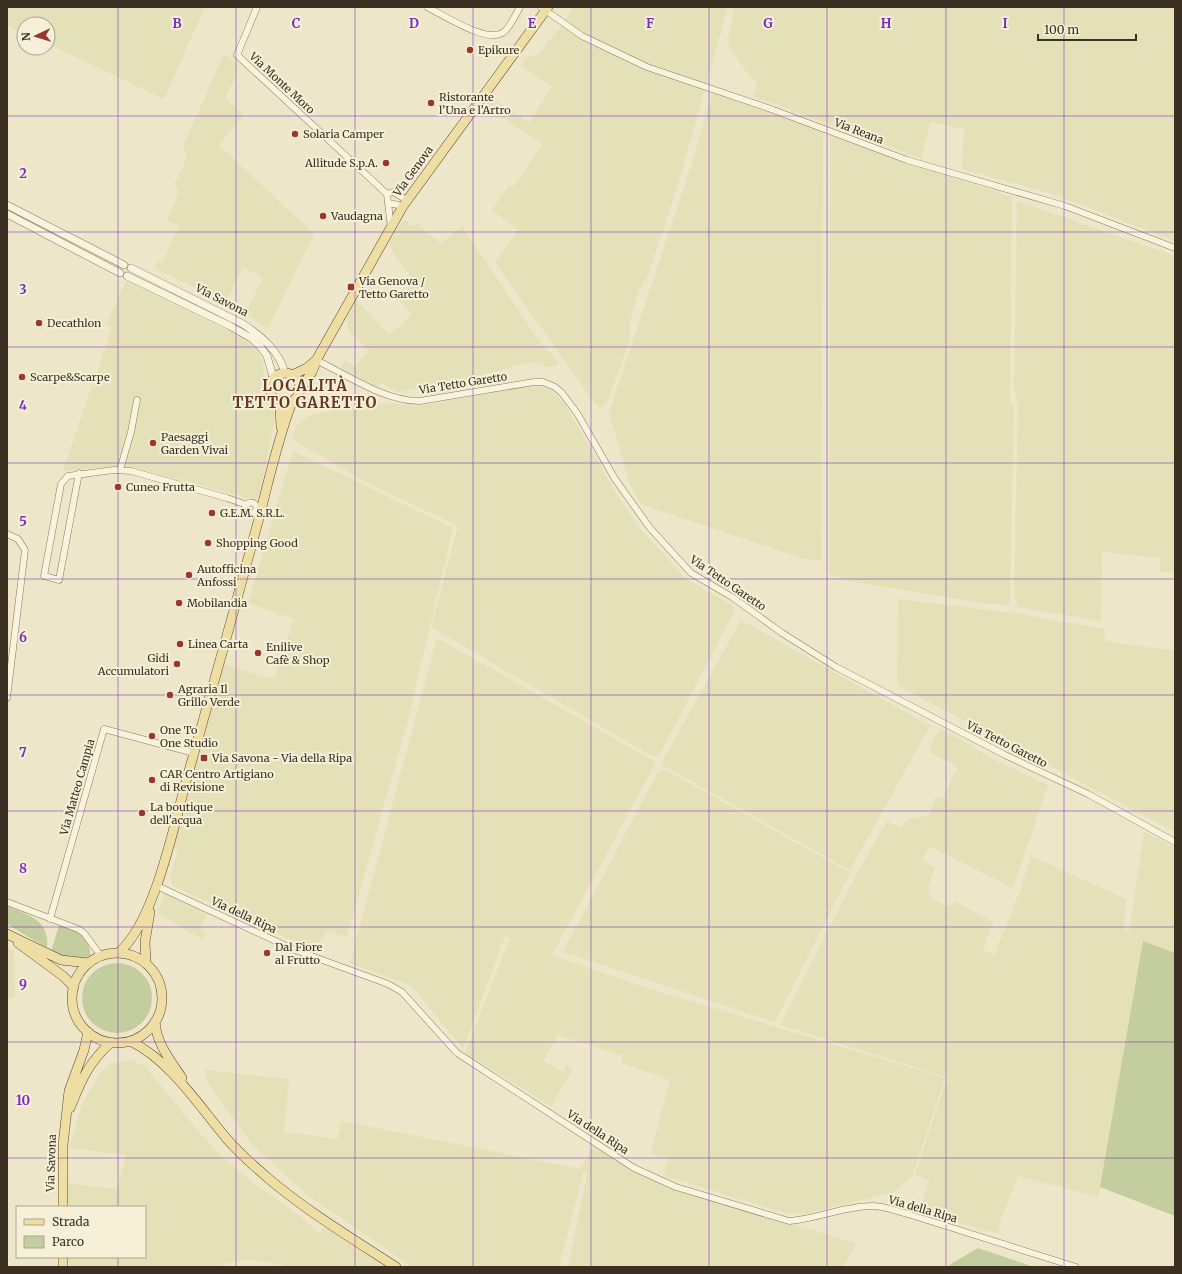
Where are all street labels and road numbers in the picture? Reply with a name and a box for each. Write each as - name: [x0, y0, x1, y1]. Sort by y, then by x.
- street label: Via Monte Moro: [246, 48, 318, 117]
- street label: Via Reana: [831, 115, 886, 147]
- street label: Via Genova: [389, 143, 436, 200]
- street label: Via Savona: [192, 280, 251, 319]
- street label: Via Tetto Garetto: [417, 369, 509, 397]
- street label: Via Tetto Garetto: [686, 552, 769, 614]
- street label: Via Tetto Garetto: [963, 717, 1050, 771]
- street label: Via Matteo Campia: [56, 737, 97, 838]
- street label: Via della Ripa: [208, 893, 279, 936]
- street label: Via della Ripa: [564, 1106, 632, 1157]
- street label: Via Savona: [43, 1134, 59, 1193]
- street label: Via della Ripa: [886, 1192, 959, 1226]

